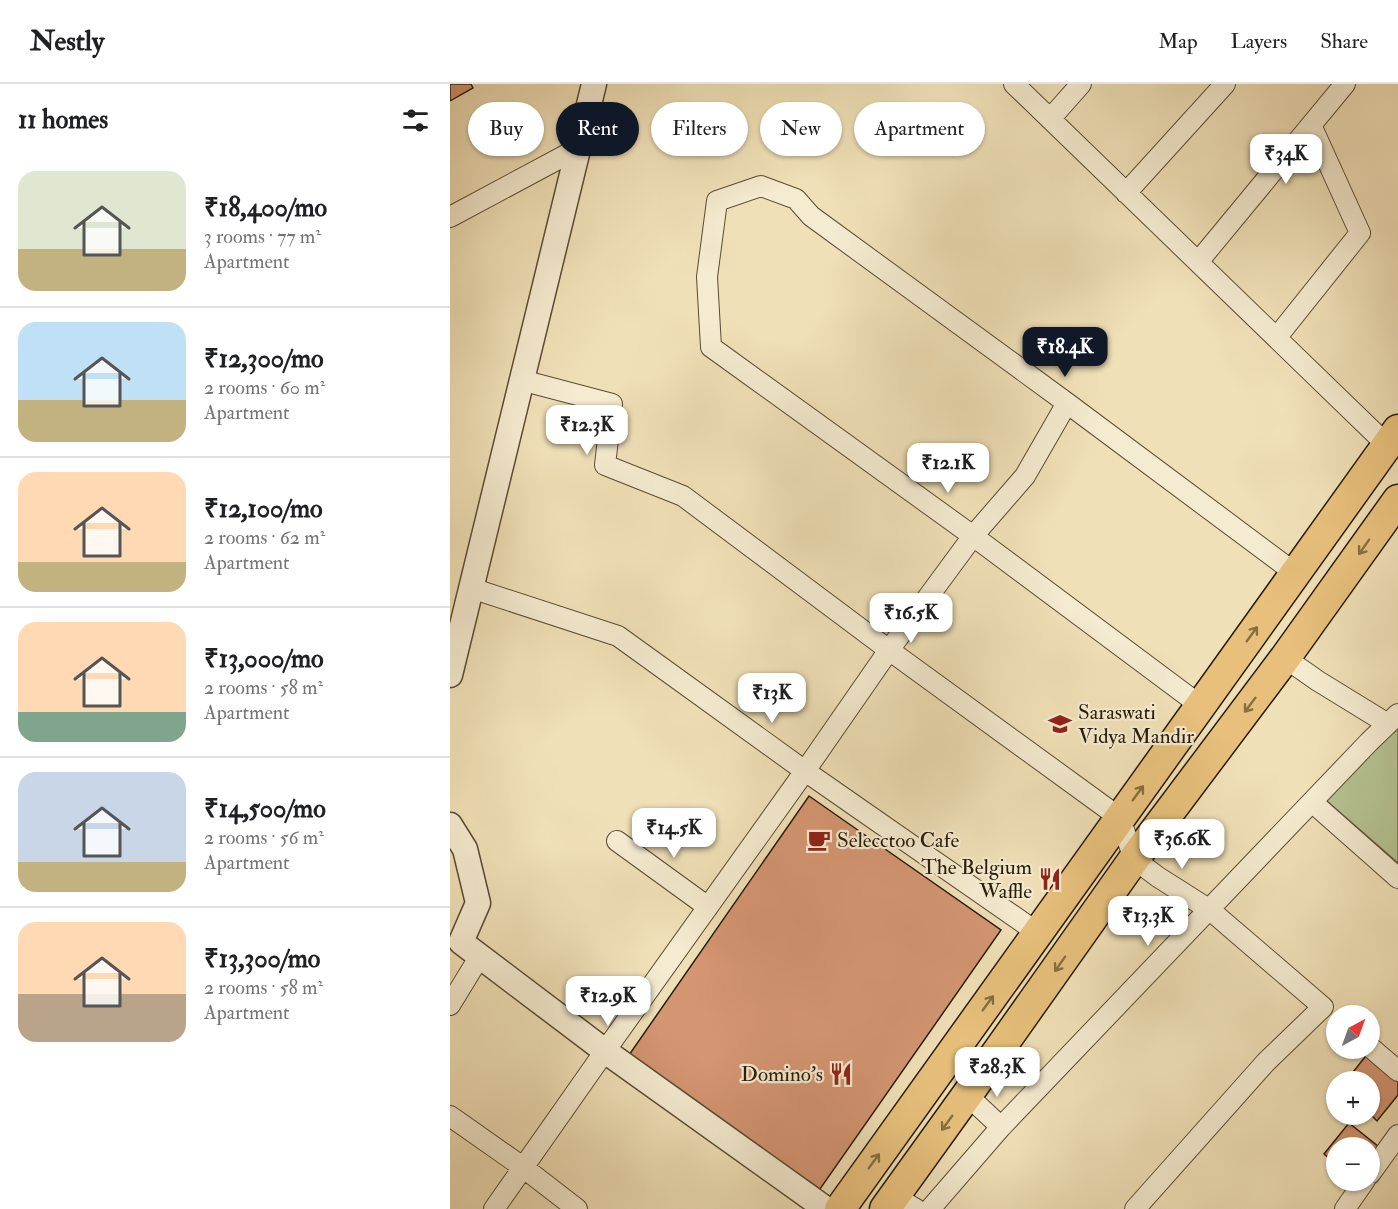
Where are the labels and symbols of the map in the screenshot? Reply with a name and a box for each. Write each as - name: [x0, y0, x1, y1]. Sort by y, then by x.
- pin: ₹34K: [1250, 134, 1322, 185]
- pin: ₹18.4K: [1016, 327, 1114, 378]
- pin: ₹12.3K: [538, 405, 636, 456]
- pin: ₹12.1K: [899, 443, 997, 494]
- one-way arrow: [1358, 539, 1370, 555]
- pin: ₹16.5K: [862, 593, 960, 644]
- one-way arrow: [1246, 627, 1258, 643]
- pin: ₹13K: [736, 673, 808, 724]
- one-way arrow: [1243, 697, 1256, 713]
- place label: Saraswati Vidya Mandir: [1078, 699, 1194, 750]
- school or university icon: Saraswati Vidya Mandir: [1047, 711, 1073, 737]
- one-way arrow: [1132, 786, 1144, 802]
- pin: ₹14.5K: [625, 808, 723, 859]
- pin: ₹36.6K: [1133, 819, 1231, 870]
- cafe icon: Selecctoo Cafe: [806, 827, 832, 853]
- place label: Selecctoo Cafe: [837, 827, 959, 854]
- place label: The Belgium Waffle: [921, 854, 1032, 905]
- restaurant icon: The Belgium Waffle: [1037, 866, 1063, 892]
- pin: ₹13.3K: [1099, 896, 1197, 947]
- one-way arrow: [1054, 955, 1066, 971]
- pin: ₹12.9K: [559, 976, 657, 1027]
- one-way arrow: [982, 995, 994, 1011]
- north arrow: [1326, 1005, 1380, 1059]
- pin: ₹28.3K: [948, 1047, 1046, 1098]
- place label: Domino's: [741, 1061, 823, 1088]
- restaurant icon: Domino's: [828, 1061, 854, 1087]
- one-way arrow: [941, 1114, 953, 1130]
- one-way arrow: [868, 1154, 881, 1170]

